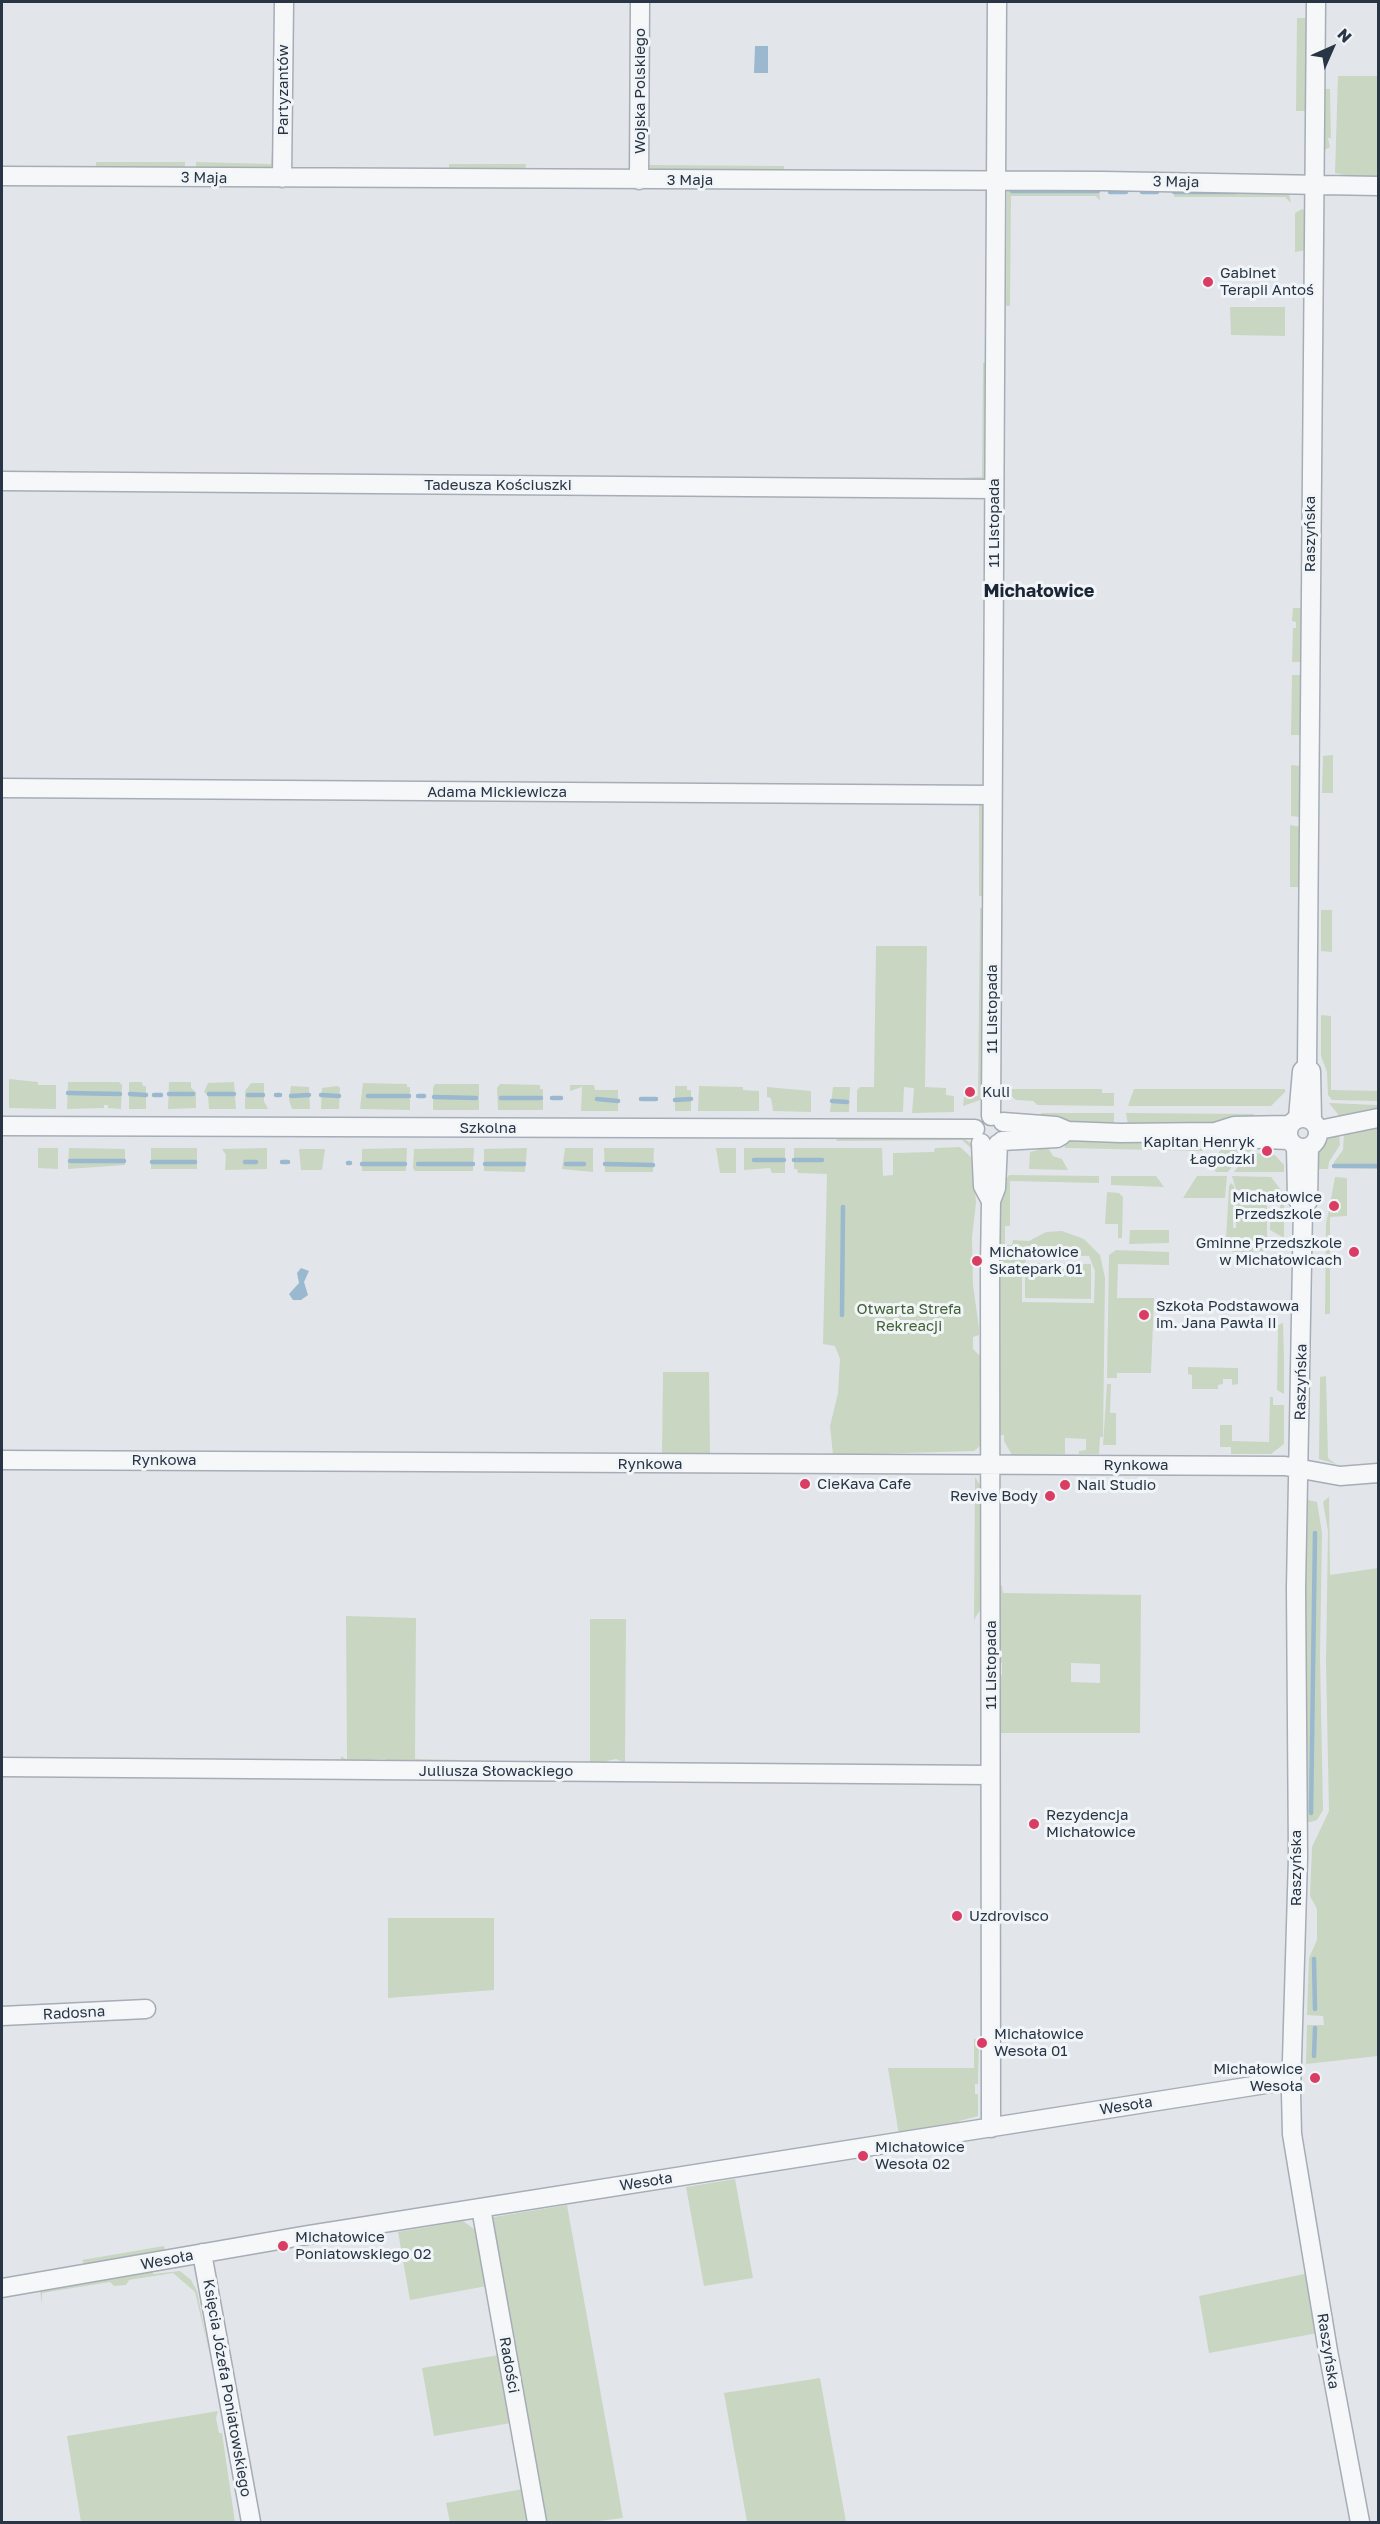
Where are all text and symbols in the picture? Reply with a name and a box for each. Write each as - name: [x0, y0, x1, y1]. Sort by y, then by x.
- north arrow: [1302, 18, 1362, 78]
- text: N: [1333, 24, 1356, 47]
- street label: Wojska Polskiego: [631, 28, 649, 154]
- street label: Partyzantów: [274, 44, 292, 136]
- street label: 3 Maja: [181, 169, 227, 187]
- street label: 3 Maja: [667, 171, 713, 189]
- street label: 3 Maja: [1153, 173, 1199, 191]
- place label: Gabinet Terapii Antoś: [1220, 264, 1314, 299]
- marker: Gabinet Terapii Antoś: [1201, 275, 1215, 289]
- street label: Tadeusza Kościuszki: [424, 476, 572, 494]
- street label: 11 Listopada: [985, 478, 1003, 568]
- street label: Raszyńska: [1301, 496, 1319, 572]
- district label: Michałowice: [984, 580, 1094, 602]
- street label: Adama Mickiewicza: [427, 783, 567, 801]
- street label: 11 Listopada: [983, 964, 1001, 1054]
- place label: Kuli: [982, 1083, 1010, 1101]
- marker: Kuli: [963, 1085, 977, 1099]
- street label: Szkolna: [460, 1119, 516, 1137]
- place label: Kapitan Henryk Łagodzki: [1143, 1133, 1255, 1168]
- marker: Kapitan Henryk Łagodzki: [1260, 1144, 1274, 1158]
- place label: Michałowice Przedszkole: [1232, 1188, 1322, 1223]
- marker: Michałowice Przedszkole: [1327, 1199, 1341, 1213]
- place label: Gminne Przedszkole w Michałowicach: [1196, 1234, 1342, 1269]
- place label: Michałowice Skatepark 01: [989, 1243, 1082, 1278]
- marker: Gminne Przedszkole w Michałowicach: [1347, 1245, 1361, 1259]
- marker: Michałowice Skatepark 01: [970, 1254, 984, 1268]
- place label: Szkoła Podstawowa im. Jana Pawła II: [1156, 1297, 1299, 1332]
- park label: Otwarta Strefa Rekreacji: [856, 1300, 962, 1335]
- marker: Szkoła Podstawowa im. Jana Pawła II: [1137, 1308, 1151, 1322]
- street label: Raszyńska: [1291, 1344, 1311, 1420]
- street label: Rynkowa: [131, 1451, 197, 1469]
- street label: Rynkowa: [617, 1455, 683, 1473]
- street label: Rynkowa: [1103, 1456, 1169, 1474]
- place label: CieKava Cafe: [817, 1475, 911, 1493]
- place label: Nail Studio: [1077, 1476, 1156, 1494]
- marker: CieKava Cafe: [798, 1477, 812, 1491]
- marker: Nail Studio: [1058, 1478, 1072, 1492]
- place label: Revive Body: [950, 1487, 1038, 1505]
- marker: Revive Body: [1043, 1489, 1057, 1503]
- street label: 11 Listopada: [982, 1620, 1000, 1710]
- street label: Juliusza Słowackiego: [419, 1762, 573, 1780]
- place label: Rezydencja Michałowice: [1046, 1806, 1136, 1841]
- marker: Rezydencja Michałowice: [1027, 1817, 1041, 1831]
- street label: Raszyńska: [1287, 1830, 1305, 1906]
- place label: Uzdrovisco: [969, 1907, 1049, 1925]
- marker: Uzdrovisco: [950, 1909, 964, 1923]
- street label: Radosna: [42, 2002, 106, 2024]
- place label: Michałowice Wesoła 01: [994, 2025, 1084, 2060]
- marker: Michałowice Wesoła 01: [975, 2036, 989, 2050]
- place label: Michałowice Wesoła: [1213, 2060, 1303, 2095]
- marker: Michałowice Wesoła: [1308, 2071, 1322, 2085]
- street label: Wesoła: [1098, 2093, 1154, 2119]
- place label: Michałowice Wesoła 02: [875, 2138, 965, 2173]
- marker: Michałowice Wesoła 02: [856, 2149, 870, 2163]
- street label: Wesoła: [618, 2169, 674, 2195]
- place label: Michałowice Poniatowskiego 02: [295, 2228, 431, 2263]
- marker: Michałowice Poniatowskiego 02: [276, 2239, 290, 2253]
- street label: Wesoła: [139, 2246, 195, 2274]
- street label: Księcia Józefa Poniatowskiego: [199, 2278, 255, 2498]
- street label: Raszyńska: [1313, 2312, 1343, 2390]
- street label: Radości: [495, 2335, 523, 2395]

